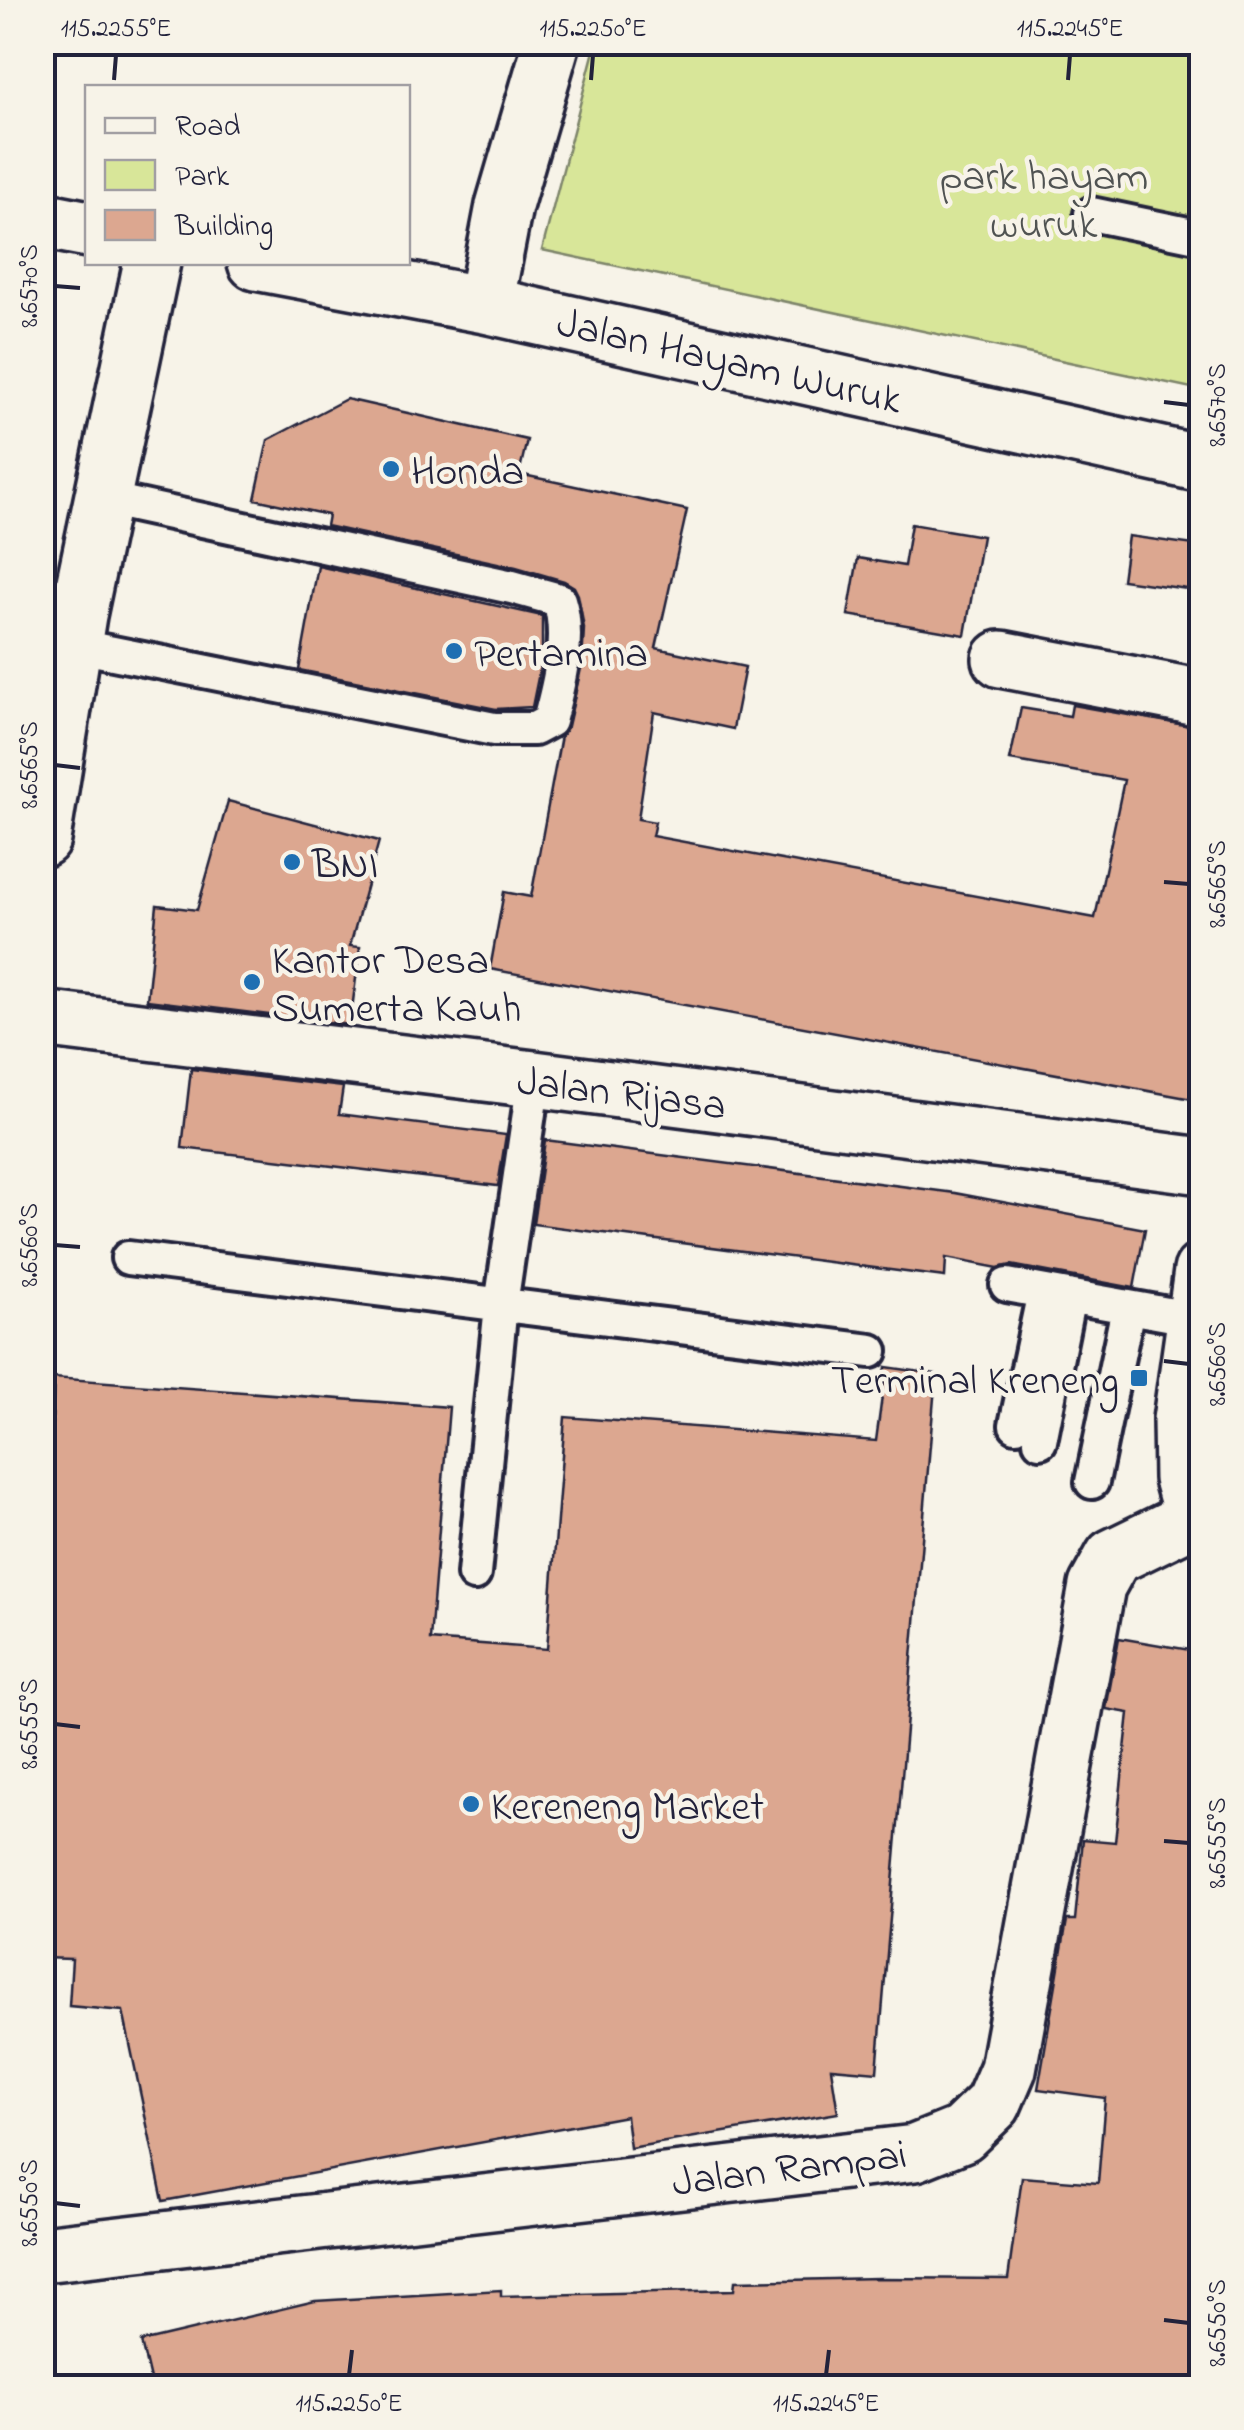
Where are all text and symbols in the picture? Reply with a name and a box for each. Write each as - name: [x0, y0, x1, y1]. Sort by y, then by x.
- text: 115.2255°E: [61, 12, 171, 48]
- text: 115.2250°E: [539, 12, 647, 48]
- text: 115.2245°E: [1017, 12, 1123, 48]
- legend: [85, 85, 410, 265]
- text: Road: [175, 106, 240, 150]
- park label: park hayam wuruk: [940, 148, 1148, 257]
- text: Park: [175, 156, 230, 200]
- text: Building: [174, 206, 273, 250]
- text: 8.6570°S: [13, 244, 49, 328]
- street label: Jalan Hayam Wuruk: [551, 294, 908, 433]
- text: 8.6570°S: [1201, 363, 1237, 447]
- place label: Honda: [411, 443, 524, 504]
- marker: Honda: [380, 458, 402, 480]
- place label: Pertamina: [474, 625, 648, 686]
- marker: Pertamina: [443, 640, 465, 662]
- text: 8.6565°S: [13, 721, 49, 809]
- place label: BNI: [311, 836, 379, 897]
- text: 8.6565°S: [1201, 840, 1237, 928]
- marker: BNI: [281, 851, 303, 873]
- place label: Kantor Desa Sumerta Kauh: [272, 932, 521, 1041]
- marker: Kantor Desa Sumerta Kauh: [241, 971, 263, 993]
- street label: Jalan Rijasa: [513, 1052, 729, 1139]
- text: 8.6560°S: [13, 1203, 49, 1287]
- text: 8.6560°S: [1201, 1322, 1237, 1406]
- place label: Terminal Kreneng: [831, 1352, 1119, 1413]
- marker: Terminal Kreneng: [1128, 1367, 1150, 1389]
- text: 8.6555°S: [13, 1678, 49, 1770]
- place label: Kereneng Market: [491, 1778, 764, 1839]
- marker: Kereneng Market: [460, 1793, 482, 1815]
- text: 8.6555°S: [1201, 1797, 1237, 1889]
- street label: Jalan Rampai: [669, 2126, 910, 2215]
- text: 8.6550°S: [13, 2159, 49, 2247]
- text: 8.6550°S: [1201, 2279, 1237, 2367]
- text: 115.2250°E: [295, 2387, 403, 2423]
- text: 115.2245°E: [773, 2387, 879, 2423]

